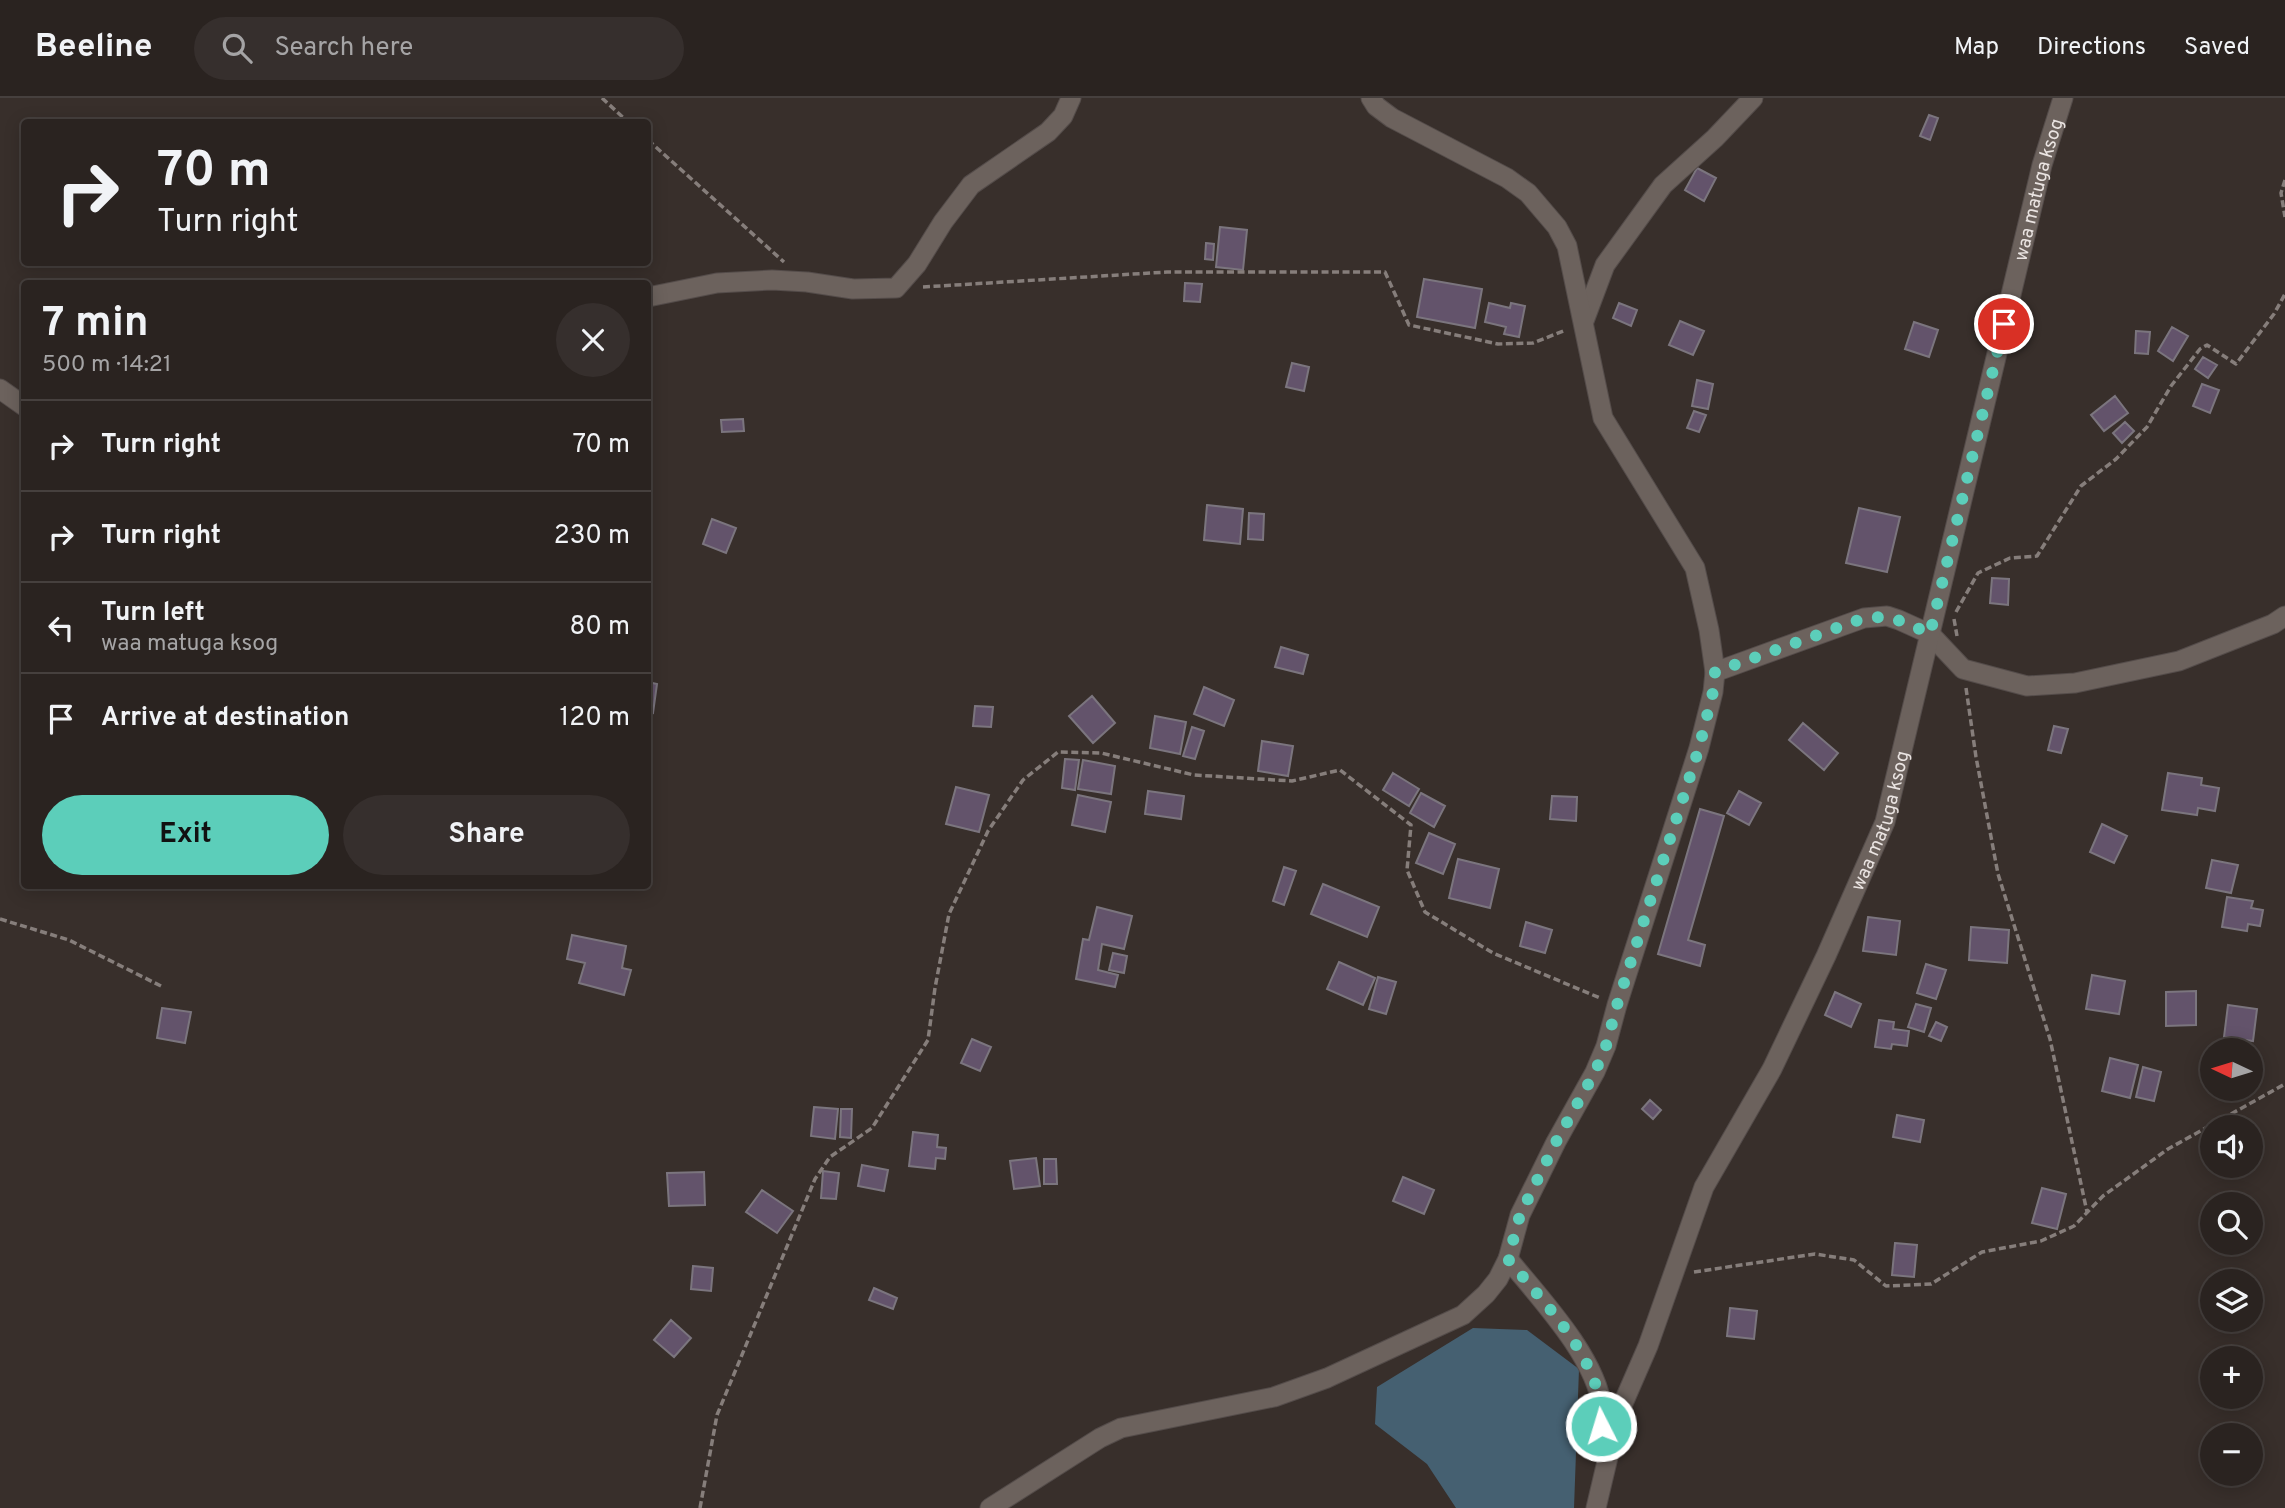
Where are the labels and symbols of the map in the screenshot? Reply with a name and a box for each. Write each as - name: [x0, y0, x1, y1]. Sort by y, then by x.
- street label: waa matuga ksog: [2009, 116, 2070, 264]
- pin: [1974, 294, 2034, 354]
- street label: waa matuga ksog: [1846, 749, 1916, 895]
- north arrow: [2200, 1038, 2263, 1101]
- position arrow: [1564, 1389, 1638, 1463]

